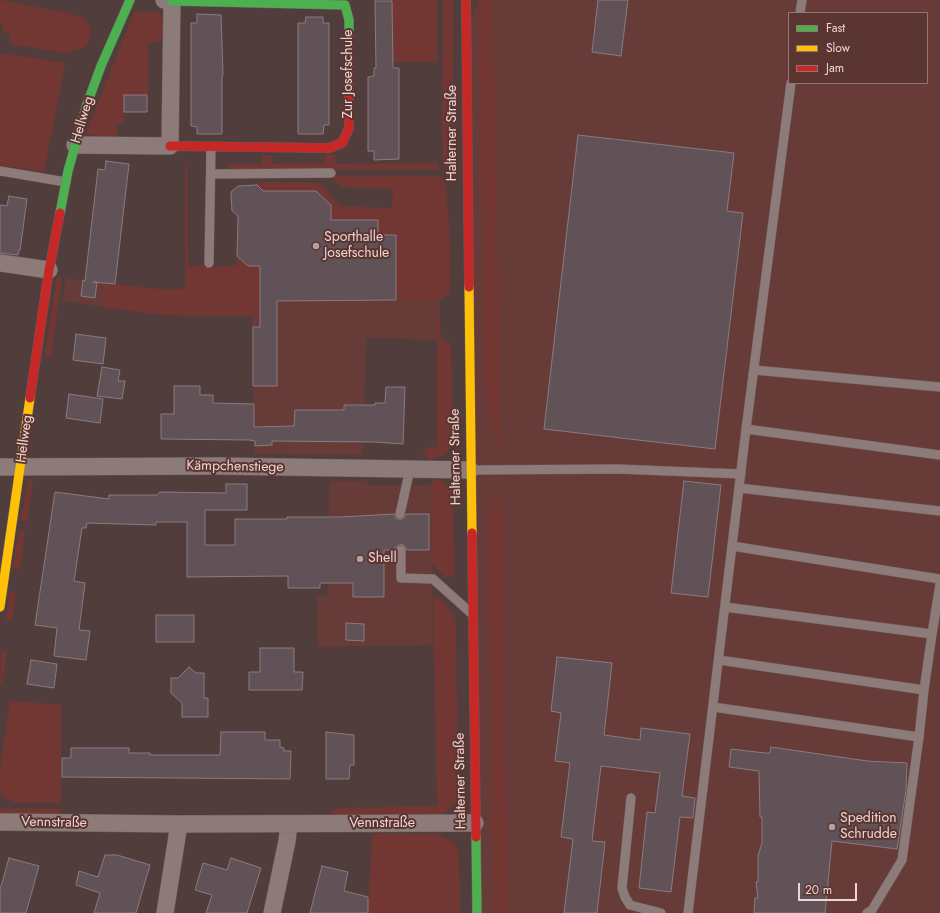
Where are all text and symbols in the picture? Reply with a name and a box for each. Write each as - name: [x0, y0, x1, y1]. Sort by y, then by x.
- legend: [788, 12, 928, 84]
- text: Fast: [826, 19, 845, 37]
- street label: Zur Josefschule: [341, 30, 357, 118]
- text: Slow: [826, 39, 850, 57]
- text: Jam: [826, 59, 844, 77]
- street label: Halterner Straße: [445, 85, 461, 181]
- street label: Hellweg: [68, 95, 98, 145]
- place label: Sporthalle Josefschule: [324, 230, 389, 262]
- marker: Sporthalle Josefschule: [311, 241, 321, 251]
- street label: Halterner Straße: [447, 409, 465, 505]
- street label: Hellweg: [13, 414, 37, 464]
- street label: Kämpchenstiege: [186, 458, 284, 476]
- place label: Shell: [368, 551, 397, 567]
- marker: Shell: [355, 554, 365, 564]
- street label: Halterner Straße: [452, 733, 470, 829]
- place label: Spedition Schrudde: [840, 811, 897, 844]
- street label: Vennstraße: [21, 814, 87, 832]
- street label: Vennstraße: [349, 816, 415, 832]
- marker: Spedition Schrudde: [827, 822, 837, 832]
- scale bar: [800, 875, 859, 901]
- text: 20 m: [805, 881, 832, 899]

